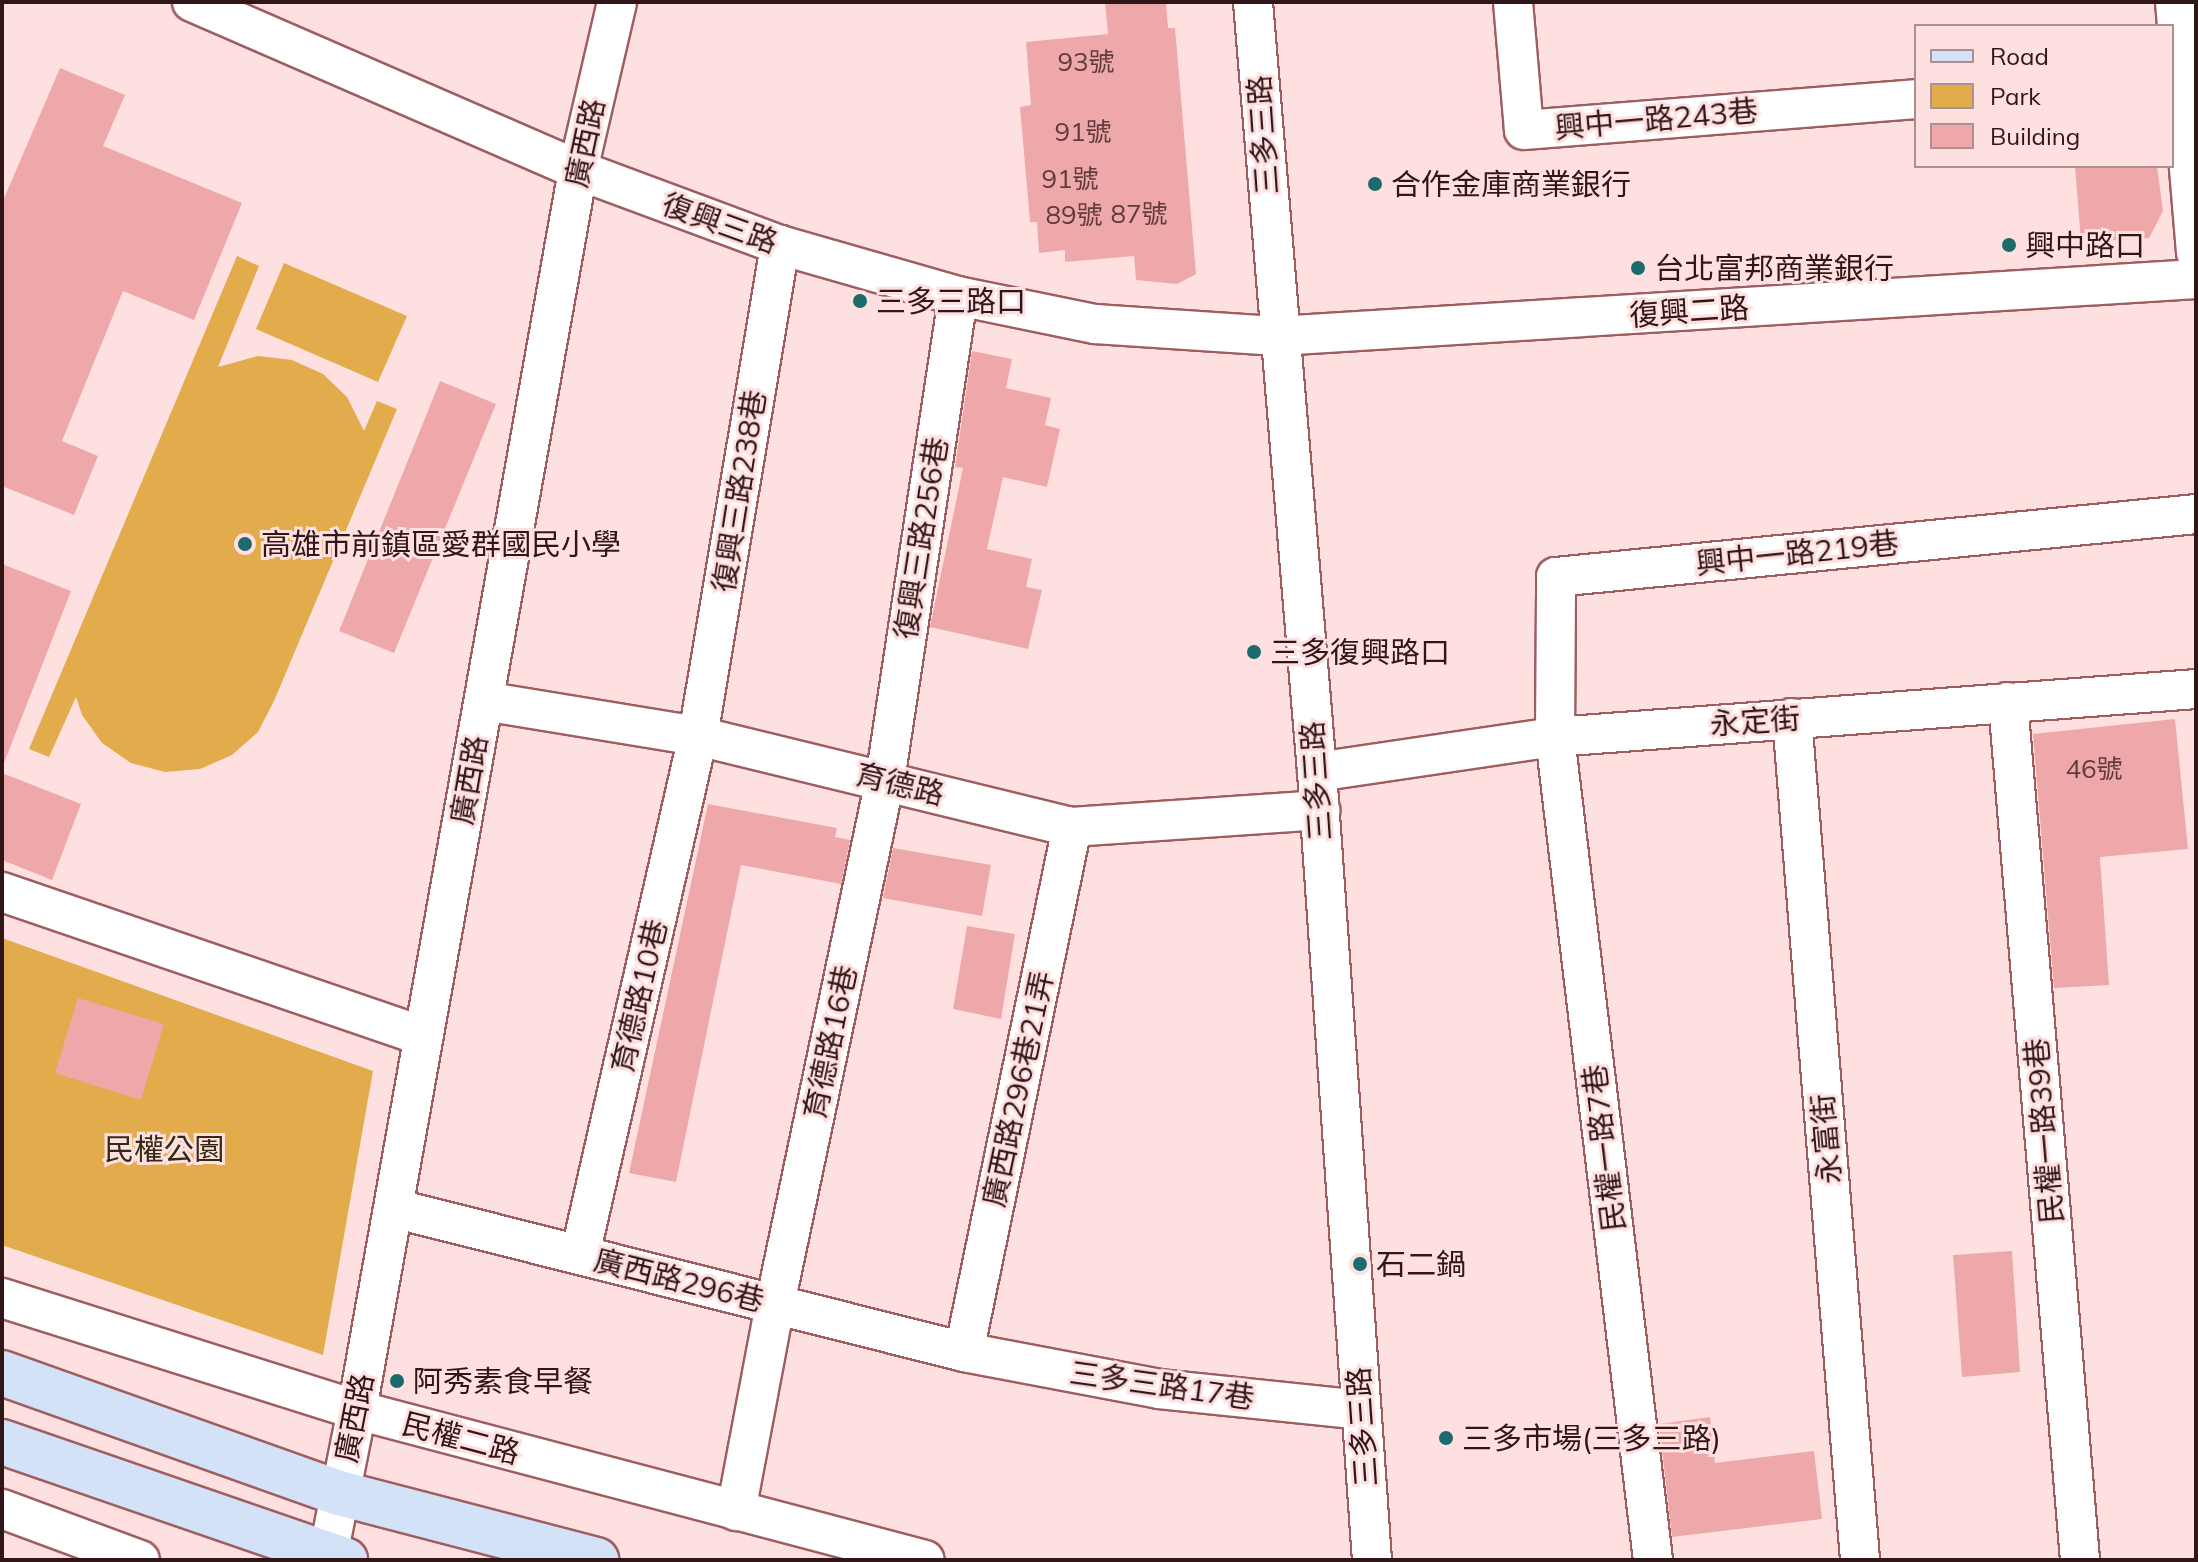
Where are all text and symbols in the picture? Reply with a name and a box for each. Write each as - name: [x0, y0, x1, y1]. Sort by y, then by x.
- legend: [1914, 24, 2174, 168]
- text: Road: [1990, 41, 2049, 71]
- house number: 93號: [1057, 46, 1115, 78]
- street label: 三多三路: [1241, 74, 1285, 196]
- text: Park: [1990, 81, 2041, 111]
- street label: 興中一路243巷: [1553, 92, 1759, 146]
- street label: 廣西路: [558, 95, 612, 191]
- house number: 91號: [1054, 116, 1112, 148]
- text: Building: [1990, 121, 2080, 151]
- house number: 91號: [1041, 163, 1099, 195]
- place label: 合作金庫商業銀行: [1391, 166, 1631, 202]
- marker: 合作金庫商業銀行: [1366, 175, 1384, 193]
- street label: 復興三路: [657, 186, 783, 260]
- house number: 87號: [1110, 198, 1168, 230]
- house number: 89號: [1045, 199, 1103, 231]
- place label: 興中路口: [2025, 227, 2145, 263]
- marker: 興中路口: [2000, 236, 2018, 254]
- place label: 台北富邦商業銀行: [1654, 250, 1894, 286]
- marker: 台北富邦商業銀行: [1629, 259, 1647, 277]
- place label: 三多三路口: [876, 283, 1026, 319]
- street label: 復興二路: [1628, 289, 1750, 333]
- marker: 三多三路口: [851, 292, 869, 310]
- street label: 復興三路238巷: [705, 387, 773, 595]
- street label: 復興三路256巷: [887, 434, 955, 642]
- street label: 興中一路219巷: [1694, 524, 1900, 582]
- place label: 高雄市前鎮區愛群國民小學: [261, 526, 621, 562]
- marker: 高雄市前鎮區愛群國民小學: [236, 535, 254, 553]
- place label: 三多復興路口: [1270, 634, 1450, 670]
- marker: 三多復興路口: [1245, 643, 1263, 661]
- street label: 永定街: [1709, 700, 1801, 742]
- street label: 三多三路: [1294, 720, 1338, 842]
- street label: 廣西路: [443, 733, 495, 827]
- house number: 46號: [2065, 753, 2123, 785]
- street label: 育德路: [852, 756, 948, 812]
- street label: 育德路10巷: [604, 916, 674, 1076]
- street label: 育德路16巷: [796, 962, 864, 1122]
- street label: 廣西路296巷21弄: [975, 968, 1061, 1210]
- street label: 民權一路39巷: [2018, 1037, 2070, 1225]
- street label: 民權一路7巷: [1576, 1062, 1632, 1234]
- street label: 永富街: [1804, 1093, 1848, 1185]
- park label: 民權公園: [104, 1131, 224, 1167]
- street label: 廣西路296巷: [590, 1241, 768, 1319]
- place label: 石二鍋: [1376, 1246, 1466, 1282]
- marker: 石二鍋: [1351, 1255, 1369, 1273]
- street label: 三多三路17巷: [1067, 1354, 1257, 1416]
- place label: 阿秀素食早餐: [413, 1363, 593, 1399]
- street label: 三多三路: [1340, 1366, 1384, 1488]
- street label: 廣西路: [328, 1370, 380, 1466]
- marker: 阿秀素食早餐: [388, 1372, 406, 1390]
- street label: 民權二路: [398, 1405, 524, 1471]
- place label: 三多市場(三多三路): [1462, 1420, 1721, 1456]
- marker: 三多市場(三多三路): [1437, 1429, 1455, 1447]

